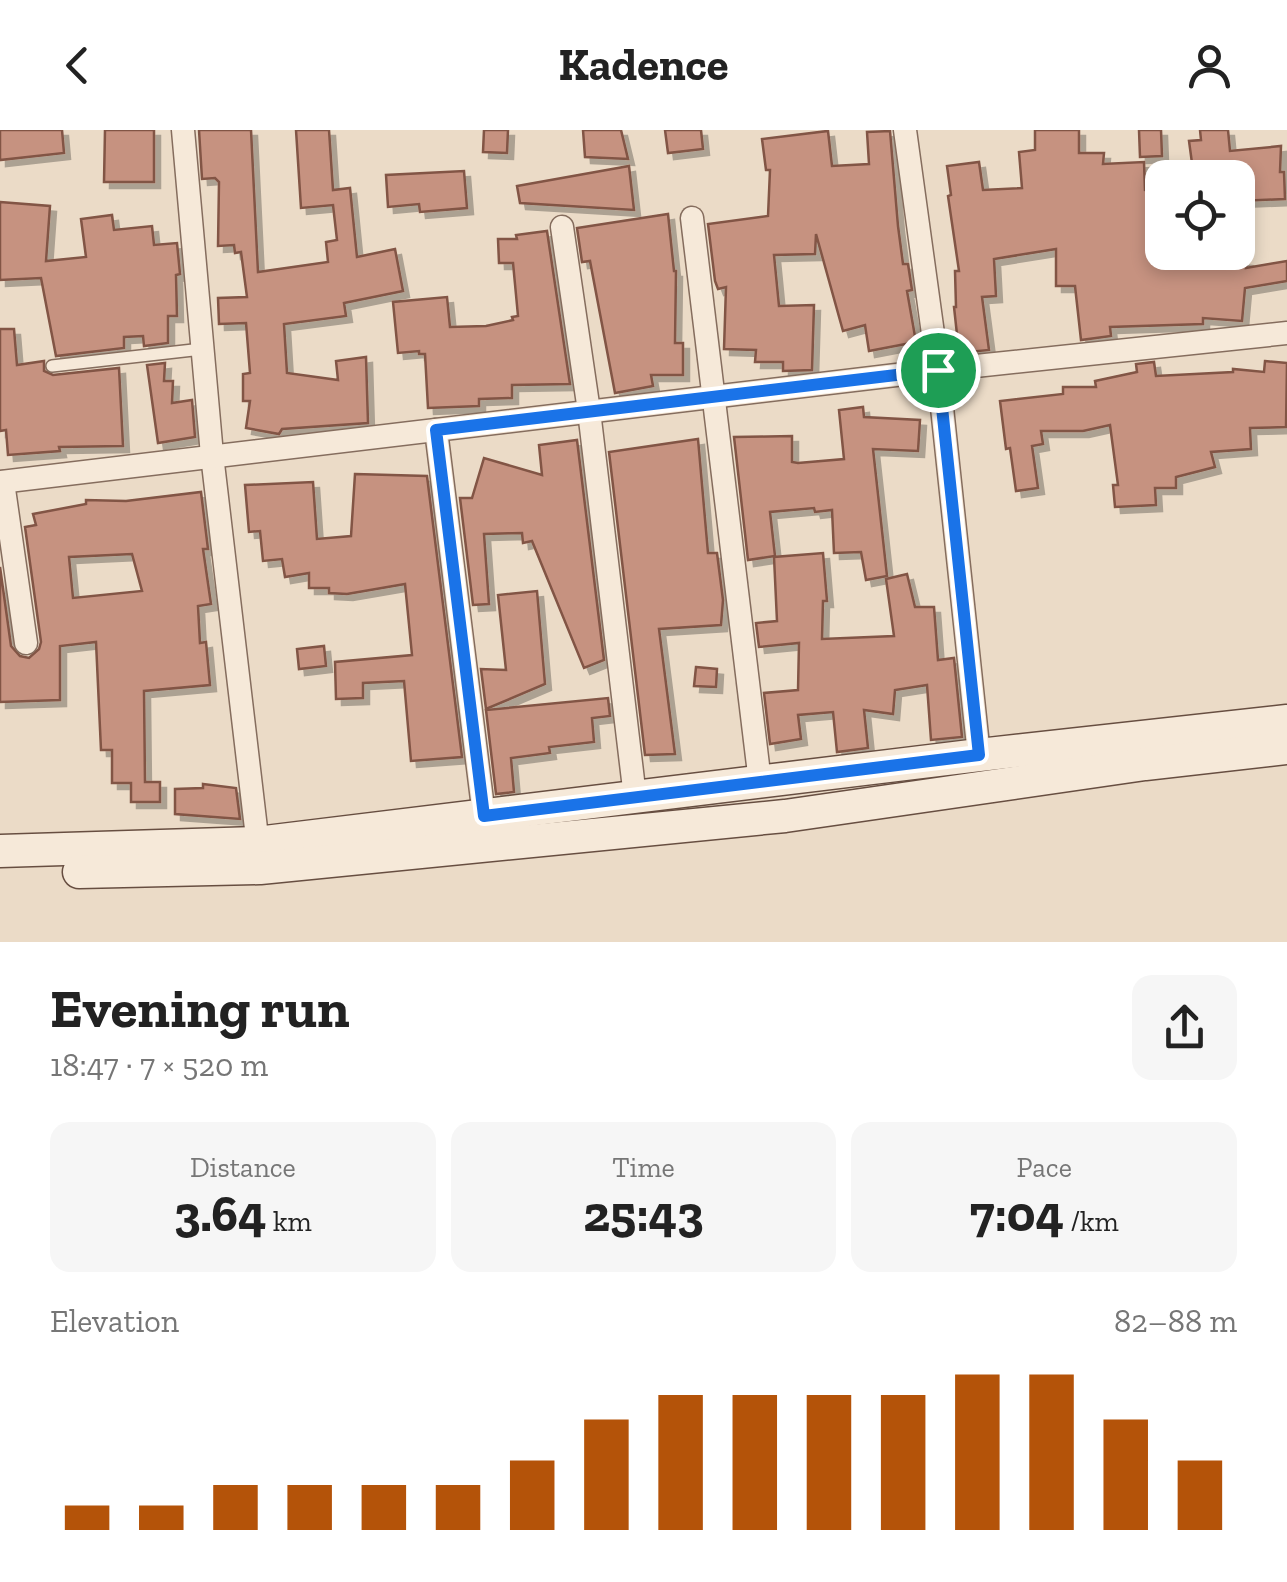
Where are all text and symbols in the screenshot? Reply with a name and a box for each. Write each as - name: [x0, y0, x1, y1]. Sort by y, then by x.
- icon: back: [50, 38, 105, 93]
- text: Kadence: [558, 38, 729, 92]
- icon: person: [1182, 38, 1237, 93]
- map controls: [1145, 160, 1255, 270]
- button: locate: [1145, 160, 1255, 270]
- pin: [896, 328, 981, 413]
- icon: arrive: [911, 343, 966, 398]
- text: Evening run: [50, 975, 350, 1041]
- button: share: [1132, 975, 1237, 1080]
- text: 18:47 · 7 × 520 m: [50, 1046, 268, 1084]
- text: Distance: [190, 1151, 296, 1184]
- text: Time: [612, 1151, 675, 1184]
- text: Pace: [1016, 1151, 1072, 1184]
- text: 3.64: [174, 1184, 267, 1244]
- text: 25:43: [583, 1184, 704, 1244]
- text: 7:04: [970, 1184, 1064, 1244]
- text: km: [267, 1205, 312, 1238]
- text: /km: [1064, 1205, 1119, 1238]
- text: Elevation: [50, 1302, 179, 1340]
- text: 82–88 m: [1114, 1302, 1237, 1340]

